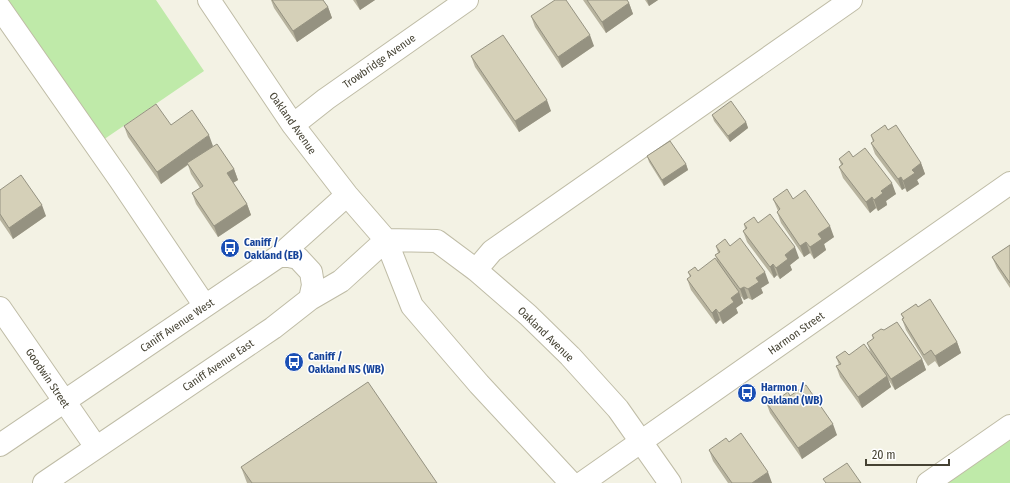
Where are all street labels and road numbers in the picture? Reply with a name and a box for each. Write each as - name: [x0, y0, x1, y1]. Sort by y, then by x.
- street label: Trowbridge Avenue: [340, 32, 418, 91]
- street label: Oakland Avenue: [266, 90, 319, 157]
- street label: Caniff Avenue West: [138, 296, 217, 355]
- street label: Oakland Avenue: [515, 304, 576, 364]
- street label: Harmon Street: [766, 309, 827, 358]
- street label: Caniff Avenue East: [180, 337, 257, 394]
- street label: Goodwin Street: [23, 346, 73, 411]

